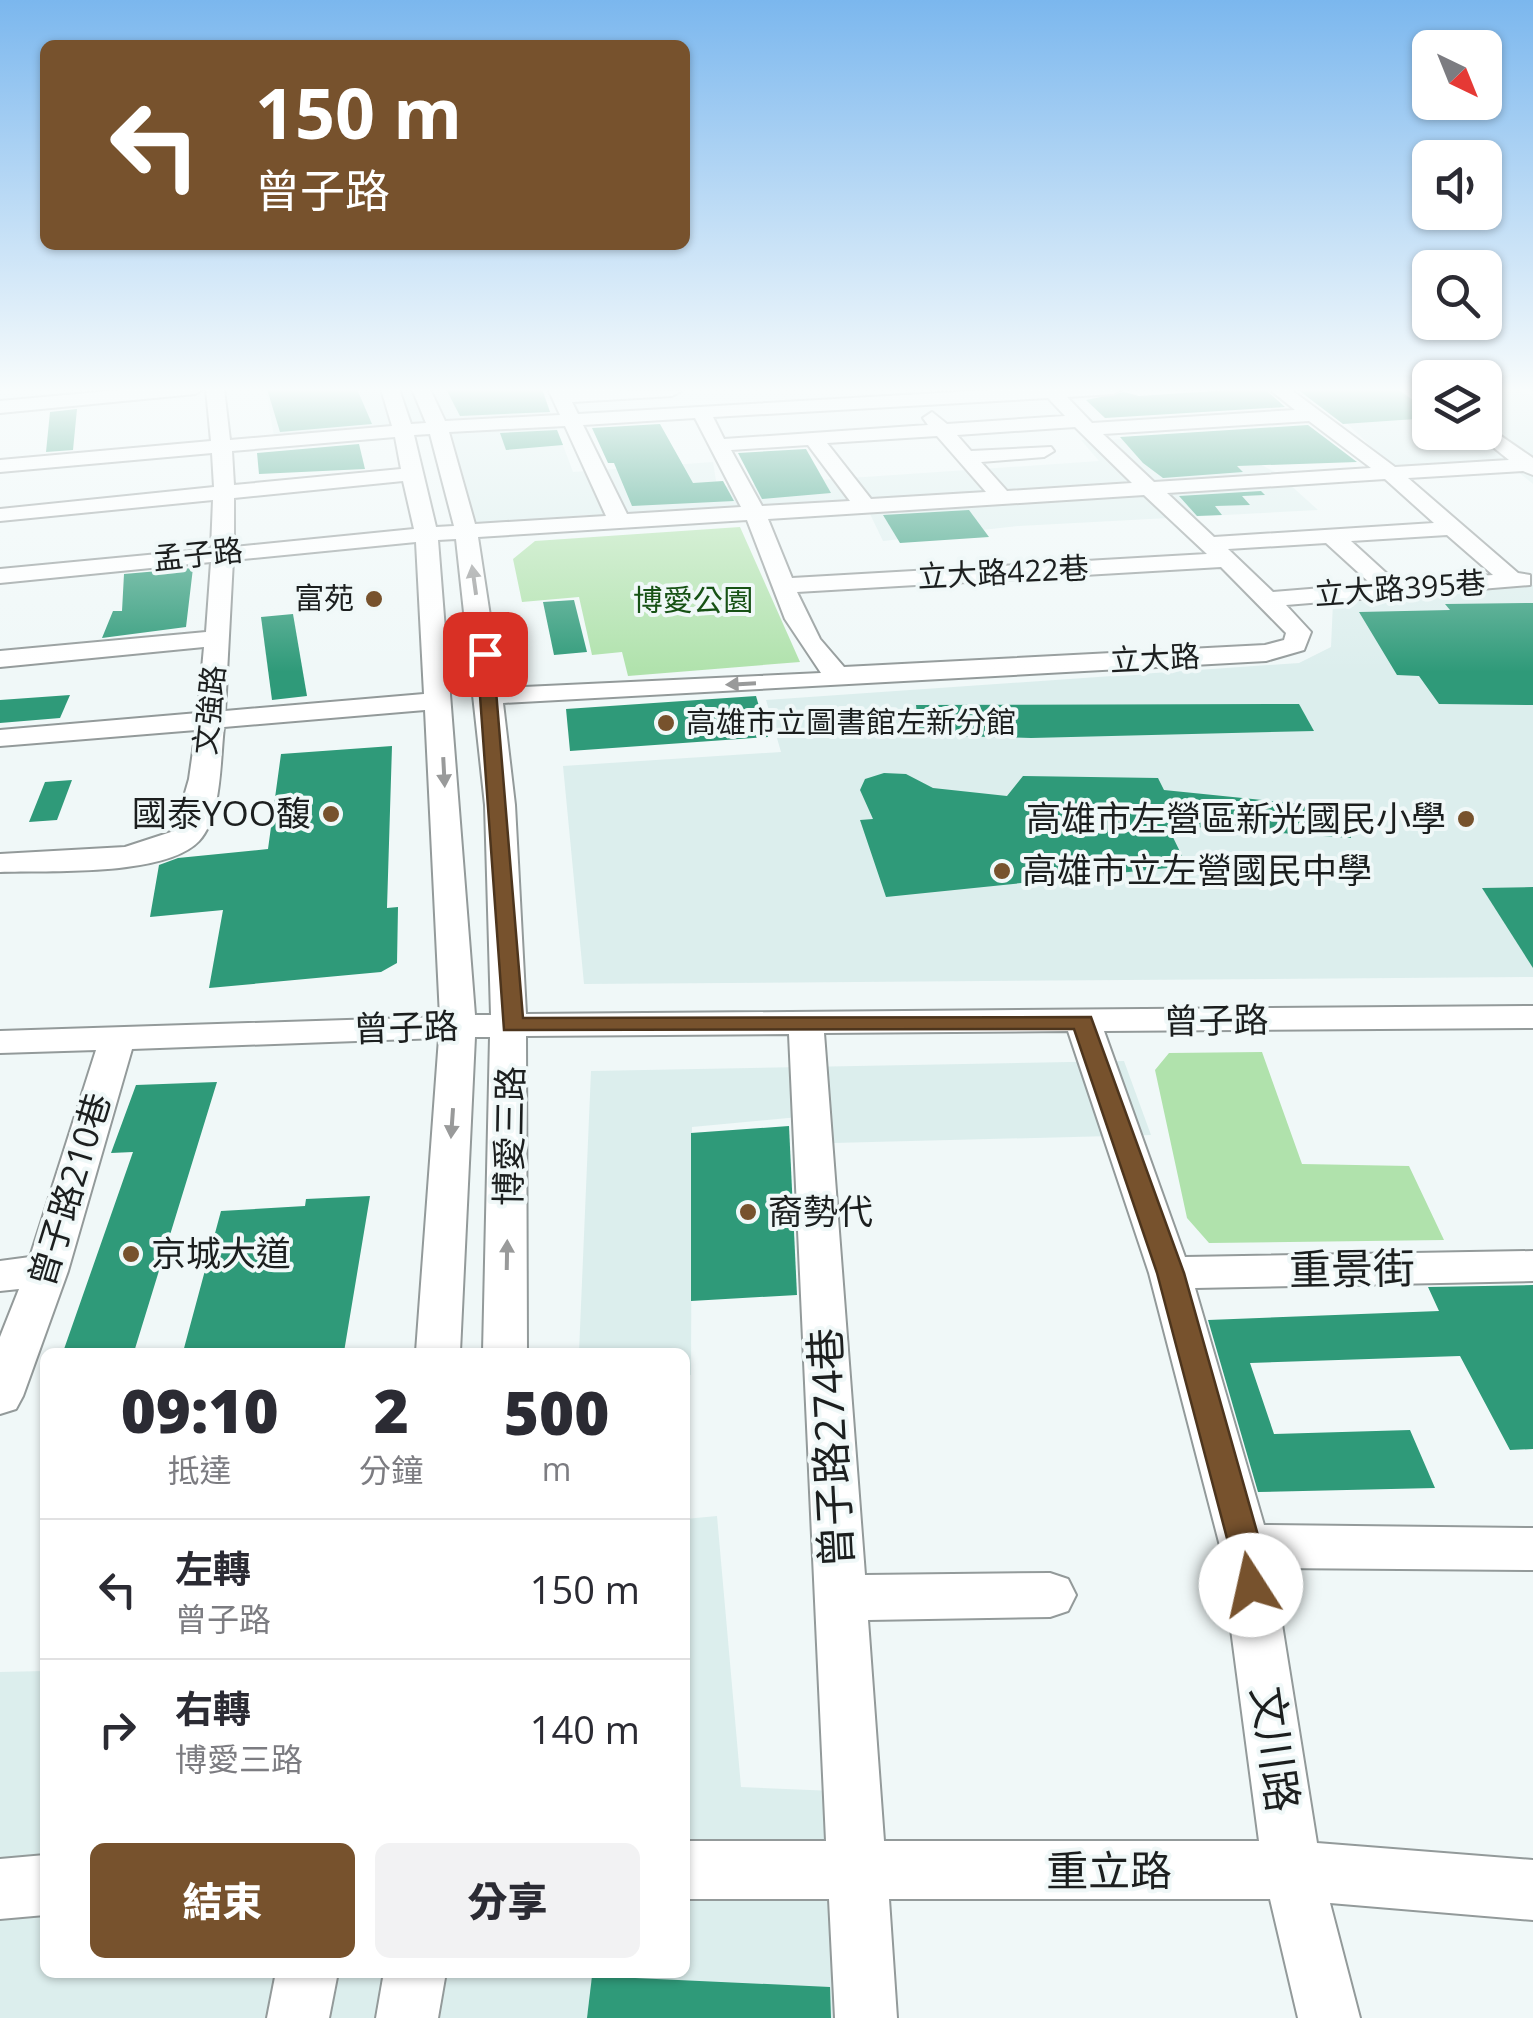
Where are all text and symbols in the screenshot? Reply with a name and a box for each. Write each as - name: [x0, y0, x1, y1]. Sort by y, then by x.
- north arrow: [1412, 30, 1502, 120]
- map controls: [1412, 30, 1502, 450]
- text: 150 m: [255, 64, 462, 160]
- icon: left: [90, 80, 220, 210]
- button: sound: [1412, 140, 1502, 230]
- text: 曾子路: [255, 159, 390, 220]
- button: search: [1412, 250, 1502, 340]
- button: layers: [1412, 360, 1502, 450]
- street label: 孟子路: [151, 528, 245, 579]
- street label: 立大路422巷: [916, 547, 1090, 596]
- street label: 立大路395巷: [1313, 561, 1487, 614]
- one-way arrow: [465, 563, 481, 595]
- place label: 富苑: [294, 577, 354, 618]
- park label: 博愛公園: [633, 579, 753, 620]
- marker: 富苑: [363, 588, 385, 610]
- pin: [443, 612, 528, 697]
- icon: arrive: [458, 627, 513, 682]
- street label: 立大路: [1109, 635, 1201, 680]
- street label: 文強路: [183, 663, 234, 757]
- one-way arrow: [725, 677, 757, 693]
- place label: 高雄市立圖書館左新分館: [686, 701, 1016, 742]
- marker: 高雄市立圖書館左新分館: [655, 712, 677, 734]
- one-way arrow: [436, 756, 452, 788]
- place label: 國泰YOO馥: [132, 789, 311, 836]
- place label: 高雄市左營區新光國民小學: [1026, 794, 1446, 841]
- marker: 國泰YOO馥: [320, 803, 342, 825]
- marker: 高雄市左營區新光國民小學: [1455, 808, 1477, 830]
- place label: 高雄市立左營國民中學: [1022, 846, 1372, 893]
- marker: 高雄市立左營國民中學: [991, 860, 1013, 882]
- street label: 曾子路: [1163, 995, 1269, 1044]
- street label: 曾子路: [353, 1001, 459, 1052]
- street label: 博愛三路: [484, 1066, 533, 1206]
- street label: 曾子路210巷: [17, 1087, 120, 1292]
- one-way arrow: [444, 1108, 460, 1140]
- place label: 裔勢代: [768, 1187, 873, 1234]
- marker: 裔勢代: [737, 1201, 759, 1223]
- place label: 京城大道: [151, 1229, 291, 1276]
- street label: 重景街: [1288, 1238, 1415, 1297]
- one-way arrow: [500, 1239, 516, 1271]
- marker: 京城大道: [120, 1243, 142, 1265]
- street label: 曾子路274巷: [795, 1327, 864, 1569]
- text: 09:10: [121, 1369, 279, 1451]
- text: 2: [374, 1369, 409, 1451]
- text: 500: [504, 1371, 609, 1453]
- text: m: [542, 1447, 571, 1490]
- text: 抵達: [168, 1448, 232, 1491]
- text: 分鐘: [359, 1448, 423, 1491]
- position arrow: [1199, 1533, 1303, 1637]
- text: 左轉: [175, 1542, 251, 1594]
- icon: left: [90, 1562, 145, 1617]
- text: 150 m: [530, 1563, 640, 1615]
- text: 曾子路: [175, 1597, 271, 1640]
- text: 右轉: [175, 1682, 251, 1734]
- street label: 文川路: [1239, 1682, 1313, 1815]
- icon: right: [90, 1702, 145, 1757]
- text: 140 m: [530, 1703, 640, 1755]
- text: 博愛三路: [175, 1737, 303, 1780]
- street label: 重立路: [1046, 1841, 1172, 1898]
- button: 結束: [90, 1843, 355, 1958]
- button: 分享: [375, 1843, 640, 1958]

